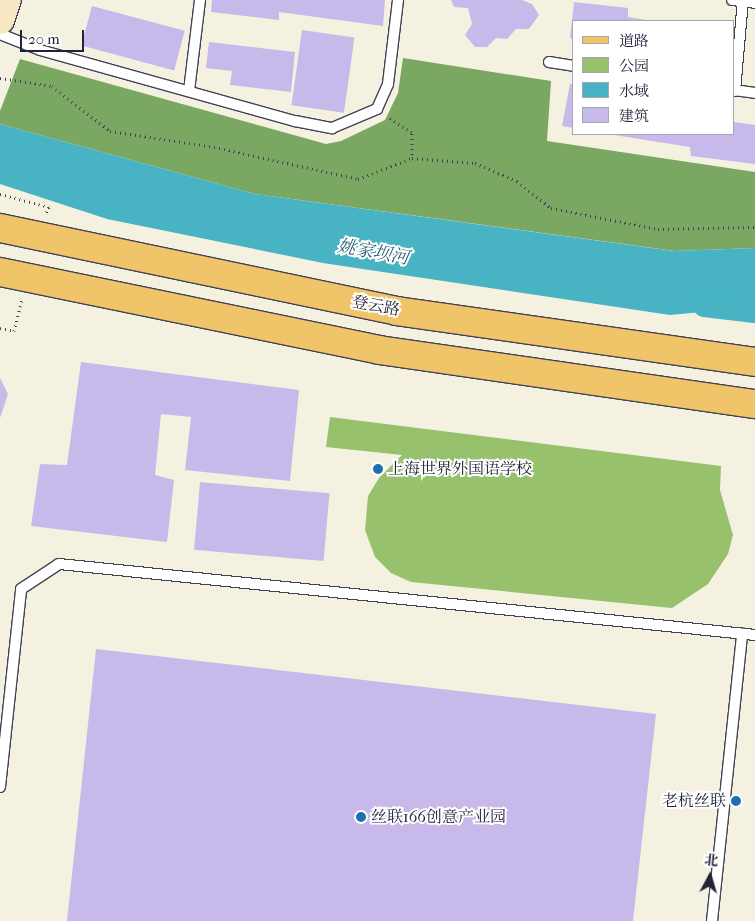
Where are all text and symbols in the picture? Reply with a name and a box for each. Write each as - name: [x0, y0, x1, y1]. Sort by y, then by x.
- scale bar: [22, 20, 86, 52]
- legend: [572, 20, 735, 135]
- text: 20 m: [28, 30, 60, 48]
- text: 道路: [619, 32, 649, 50]
- text: 公园: [619, 57, 649, 75]
- text: 水域: [619, 82, 649, 100]
- text: 建筑: [619, 107, 649, 125]
- water label: 姚家坝河: [336, 236, 410, 270]
- street label: 登云路: [351, 292, 401, 320]
- place label: 上海世界外国语学校: [388, 459, 532, 479]
- marker: 上海世界外国语学校: [372, 463, 384, 475]
- place label: 老杭丝联: [662, 791, 726, 811]
- marker: 老杭丝联: [730, 795, 742, 807]
- place label: 丝联166创意产业园: [371, 807, 506, 827]
- marker: 丝联166创意产业园: [355, 811, 367, 823]
- north arrow: [685, 851, 735, 901]
- text: 北: [704, 851, 719, 870]

